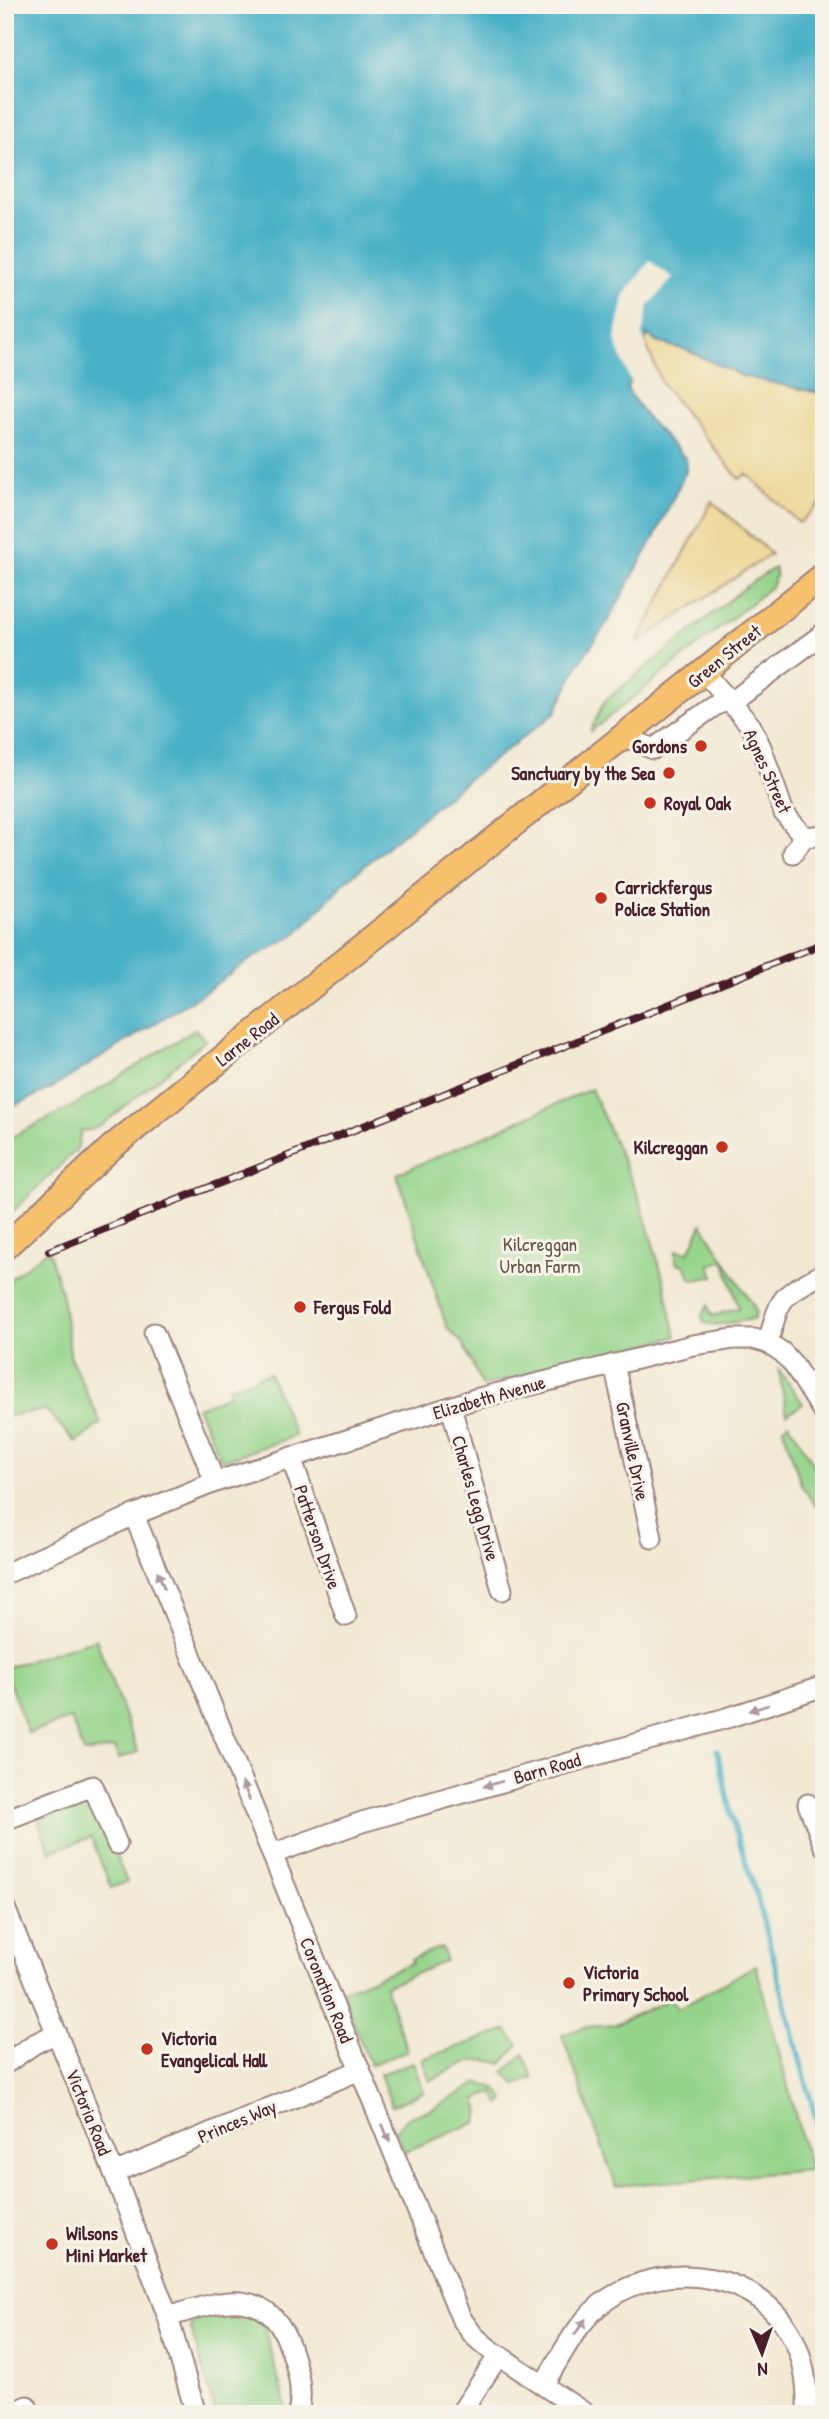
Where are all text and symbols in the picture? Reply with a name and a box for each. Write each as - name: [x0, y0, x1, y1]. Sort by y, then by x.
- street label: Green Street: [681, 618, 767, 694]
- street label: Agnes Street: [738, 725, 798, 818]
- place label: Gordons: [632, 733, 688, 759]
- marker: Gordons: [693, 738, 709, 754]
- place label: Sanctuary by the Sea: [511, 760, 656, 787]
- marker: Sanctuary by the Sea: [661, 765, 677, 781]
- place label: Royal Oak: [664, 790, 731, 817]
- marker: Royal Oak: [642, 795, 658, 811]
- place label: Carrickfergus Police Station: [615, 874, 713, 922]
- marker: Carrickfergus Police Station: [593, 890, 609, 906]
- street label: Larne Road: [210, 1006, 284, 1072]
- place label: Kilcreggan: [634, 1134, 708, 1161]
- marker: Kilcreggan: [714, 1139, 730, 1155]
- park label: Kilcreggan Urban Farm: [500, 1231, 580, 1279]
- place label: Fergus Fold: [313, 1294, 392, 1321]
- marker: Fergus Fold: [292, 1299, 308, 1315]
- street label: Elizabeth Avenue: [430, 1368, 549, 1425]
- street label: Granville Drive: [610, 1399, 656, 1503]
- street label: Charles Legg Drive: [446, 1432, 506, 1564]
- street label: Patterson Drive: [288, 1482, 348, 1593]
- one-way arrow: [155, 1570, 166, 1591]
- one-way arrow: [748, 1703, 769, 1713]
- street label: Barn Road: [510, 1746, 584, 1790]
- one-way arrow: [483, 1779, 504, 1789]
- one-way arrow: [241, 1780, 252, 1801]
- street label: Coronation Road: [294, 1933, 360, 2047]
- place label: Victoria Primary School: [583, 1959, 689, 2008]
- marker: Victoria Primary School: [561, 1975, 577, 1991]
- place label: Victoria Evangelical Hall: [161, 2025, 268, 2074]
- marker: Victoria Evangelical Hall: [139, 2041, 155, 2057]
- street label: Victoria Road: [60, 2065, 118, 2160]
- street label: Princes Way: [194, 2093, 280, 2149]
- one-way arrow: [380, 2122, 391, 2143]
- place label: Wilsons Mini Market: [66, 2220, 148, 2268]
- marker: Wilsons Mini Market: [44, 2236, 60, 2252]
- one-way arrow: [573, 2318, 587, 2336]
- north arrow: [728, 2318, 798, 2388]
- text: N: [757, 2357, 768, 2383]

